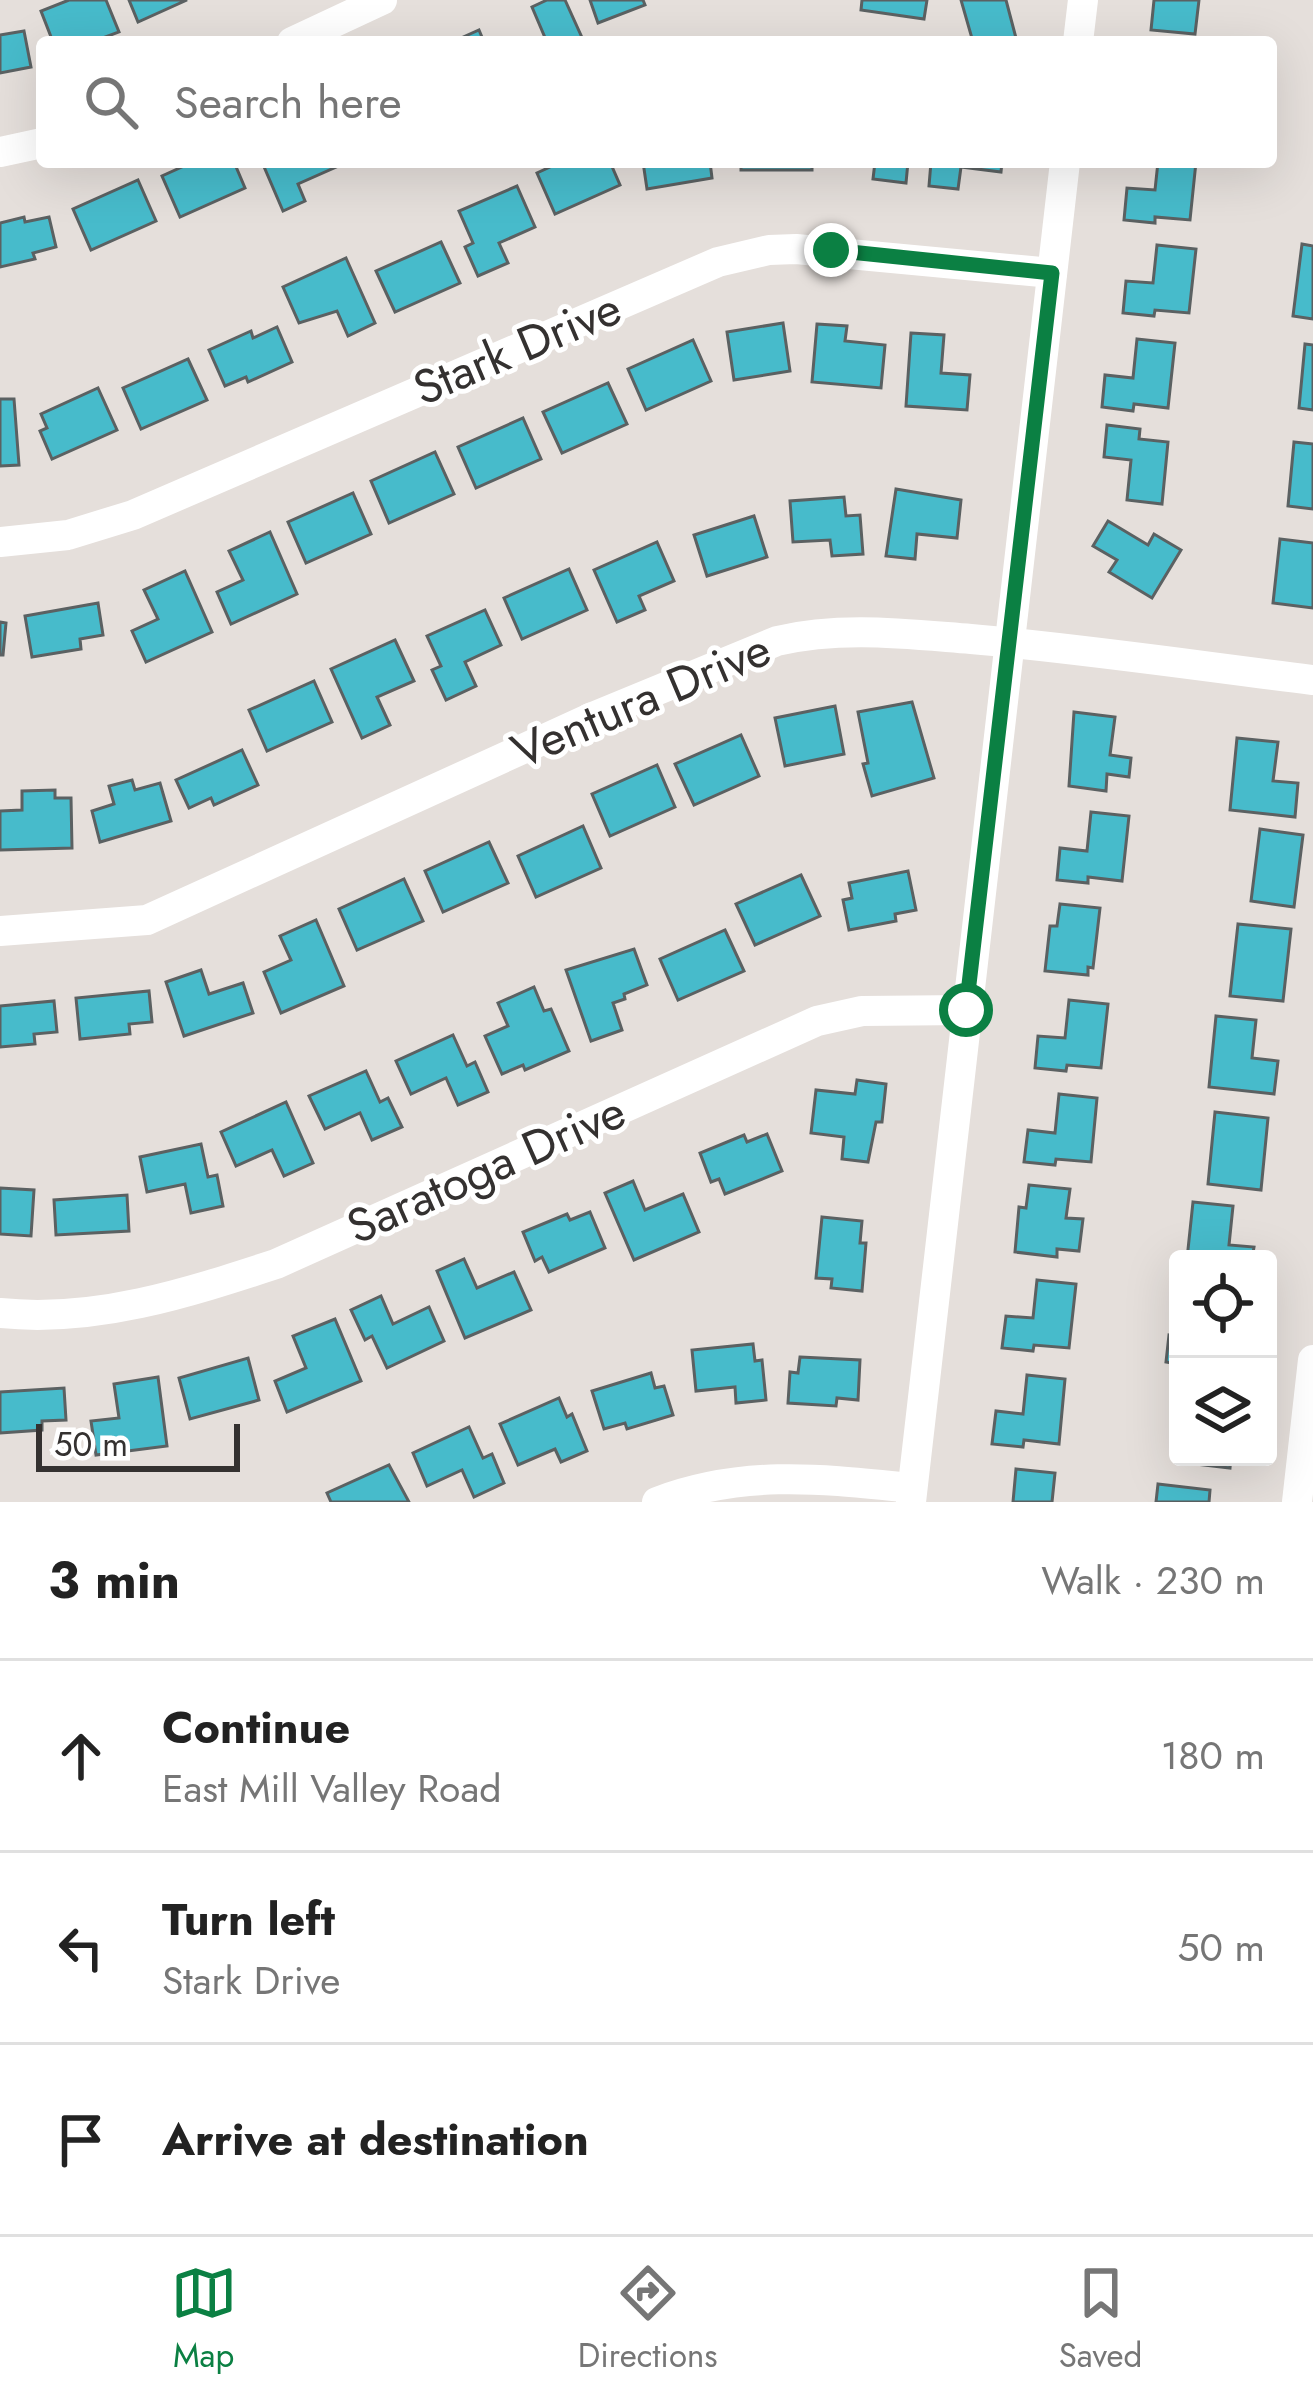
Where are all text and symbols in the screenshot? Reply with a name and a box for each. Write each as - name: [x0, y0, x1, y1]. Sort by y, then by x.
- search box: [36, 36, 1277, 168]
- icon: search: [78, 69, 144, 135]
- text: Search here: [174, 70, 402, 135]
- route end: [804, 223, 858, 277]
- street label: Stark Drive: [402, 273, 632, 423]
- street label: Ventura Drive: [501, 614, 781, 786]
- route start: [939, 983, 993, 1037]
- street label: Saratoga Drive: [336, 1077, 636, 1261]
- map controls: [1169, 1250, 1277, 1466]
- button: locate: [1169, 1250, 1277, 1358]
- button: layers: [1169, 1358, 1277, 1466]
- scale bar: [36, 1418, 240, 1471]
- text: 50 m: [54, 1421, 128, 1468]
- text: 3 min: [48, 1543, 180, 1617]
- text: Walk · 230 m: [1041, 1552, 1265, 1609]
- text: Continue: [162, 1695, 350, 1760]
- icon: ahead: [48, 1723, 114, 1789]
- text: 180 m: [1161, 1727, 1265, 1784]
- text: East Mill Valley Road: [162, 1760, 501, 1817]
- text: Turn left: [162, 1887, 335, 1952]
- icon: left: [48, 1915, 114, 1981]
- text: 50 m: [1177, 1919, 1265, 1976]
- text: Stark Drive: [162, 1952, 340, 2009]
- icon: arrive: [48, 2107, 114, 2173]
- text: Arrive at destination: [162, 2107, 589, 2172]
- tab: Map: [171, 2260, 237, 2379]
- tab: Directions: [578, 2260, 718, 2379]
- tab: Saved: [1059, 2260, 1142, 2379]

